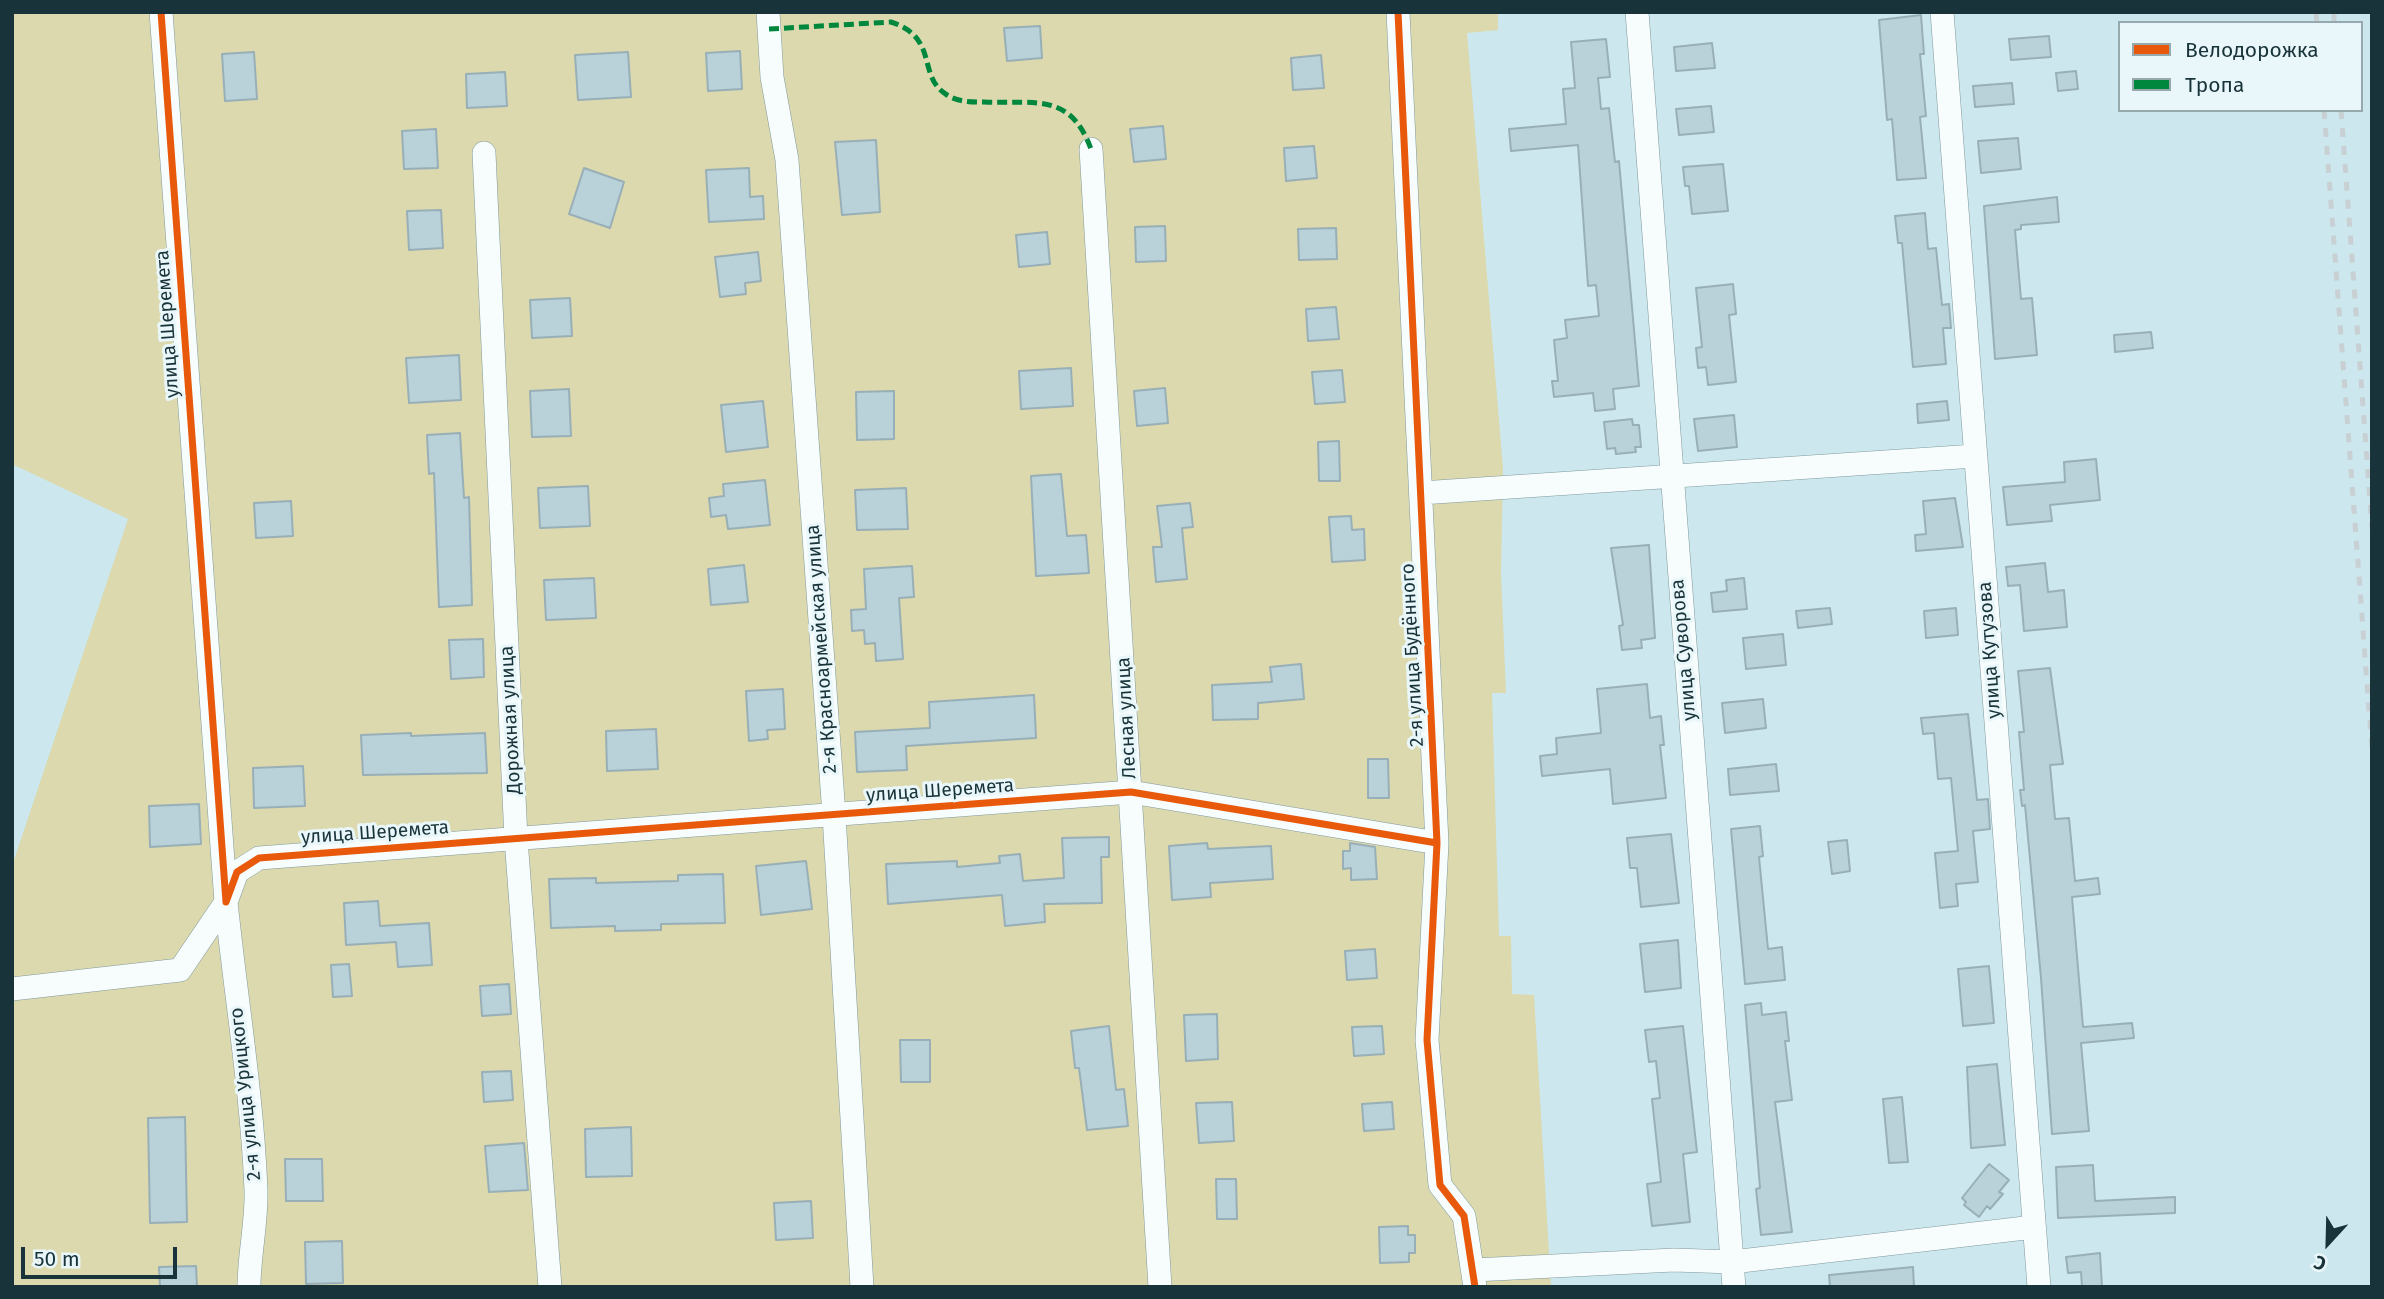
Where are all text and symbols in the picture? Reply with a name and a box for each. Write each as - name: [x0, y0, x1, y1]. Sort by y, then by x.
- legend: [2118, 21, 2363, 112]
- text: Велодорожка: [2185, 37, 2319, 63]
- text: Тропа: [2185, 72, 2244, 98]
- street label: улица Шеремета: [151, 249, 185, 399]
- street label: 2-я Красноармейская улица: [802, 524, 842, 774]
- street label: 2-я улица Будённого: [1397, 563, 1429, 747]
- street label: улица Суворова: [1666, 578, 1702, 722]
- street label: улица Кутузова: [1974, 581, 2006, 719]
- street label: Дорожная улица: [496, 645, 526, 795]
- street label: Лесная улица: [1112, 656, 1142, 780]
- street label: улица Шеремета: [865, 774, 1015, 808]
- street label: улица Шеремета: [300, 816, 450, 850]
- street label: 2-я улица Урицкого: [226, 1006, 266, 1182]
- north arrow: [2293, 1208, 2363, 1278]
- scale bar: [24, 1232, 180, 1276]
- text: 50 m: [34, 1246, 80, 1272]
- text: С: [2311, 1250, 2329, 1276]

